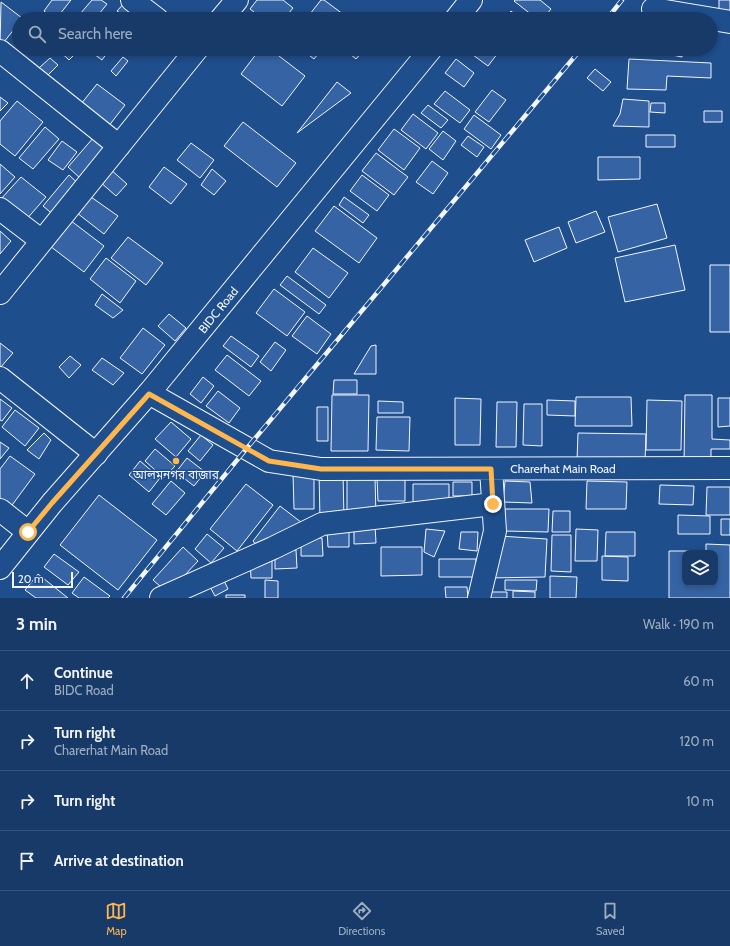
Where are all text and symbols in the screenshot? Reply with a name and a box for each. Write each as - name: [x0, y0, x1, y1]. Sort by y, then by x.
- search box: [12, 12, 718, 56]
- icon: search: [26, 23, 48, 45]
- text: Search here: [58, 25, 133, 43]
- street label: BIDC Road: [195, 284, 241, 336]
- marker: আলমনগর বাজার: [171, 456, 181, 466]
- street label: Charerhat Main Road: [510, 461, 616, 476]
- place label: আলমনগর বাজার: [132, 467, 220, 482]
- route end: [484, 495, 502, 513]
- route start: [19, 523, 37, 541]
- map controls: [682, 550, 718, 586]
- button: layers: [682, 550, 718, 586]
- scale bar: [12, 570, 73, 589]
- text: 20 m: [18, 572, 44, 586]
- text: 3 min: [16, 614, 57, 634]
- text: Walk · 190 m: [643, 616, 714, 632]
- text: Continue: [54, 664, 113, 682]
- icon: ahead: [16, 670, 38, 692]
- text: 60 m: [683, 673, 714, 689]
- text: BIDC Road: [54, 682, 114, 698]
- text: Turn right: [54, 724, 115, 742]
- icon: right: [16, 730, 38, 752]
- text: 120 m: [680, 733, 714, 749]
- text: Charerhat Main Road: [54, 742, 168, 758]
- icon: right: [16, 790, 38, 812]
- text: Turn right: [54, 792, 115, 810]
- text: 10 m: [686, 793, 714, 809]
- icon: arrive: [16, 850, 38, 872]
- text: Arrive at destination: [54, 852, 184, 870]
- tab: Map: [105, 900, 127, 938]
- tab: Directions: [338, 900, 385, 938]
- tab: Saved: [596, 900, 625, 938]

